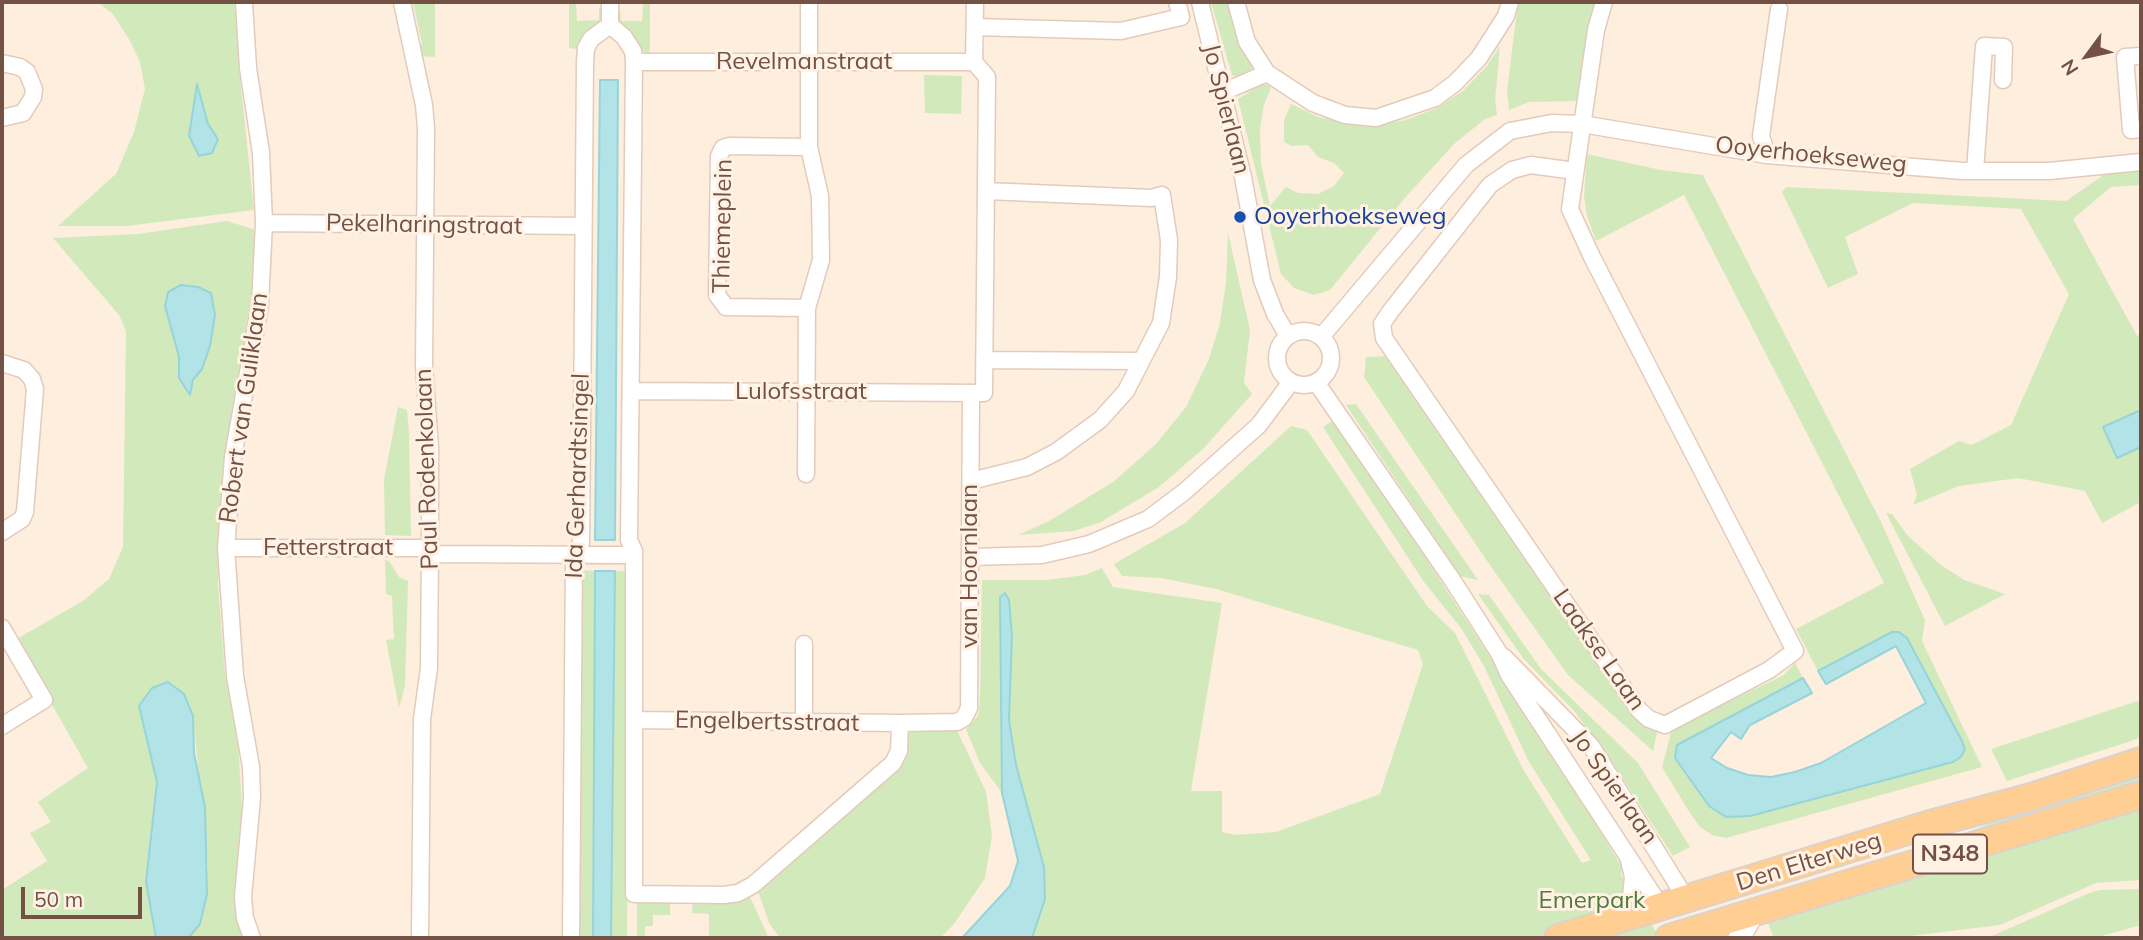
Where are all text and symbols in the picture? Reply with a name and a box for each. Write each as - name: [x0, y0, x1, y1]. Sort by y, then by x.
- north arrow: [2052, 21, 2122, 91]
- street label: Jo Spierlaan: [1196, 41, 1256, 177]
- street label: Revelmanstraat: [716, 48, 892, 76]
- text: N: [2055, 55, 2083, 80]
- street label: Ooyerhoekseweg: [1714, 131, 1908, 179]
- street label: Thiemeplein: [707, 159, 739, 293]
- place label: Ooyerhoekseweg: [1254, 203, 1446, 231]
- street label: Pekelharingstraat: [326, 209, 522, 241]
- marker: Ooyerhoekseweg: [1232, 209, 1248, 225]
- street label: Robert van Guliklaan: [214, 291, 274, 525]
- street label: Paul Rodenkolaan: [409, 368, 445, 570]
- street label: Ida Gerhardtsingel: [560, 373, 596, 579]
- street label: Lulofsstraat: [735, 378, 867, 406]
- street label: van Hoornlaan: [956, 484, 984, 648]
- street label: Fetterstraat: [263, 534, 393, 562]
- street label: Laakse Laan: [1547, 584, 1651, 716]
- street label: Engelbertsstraat: [675, 706, 859, 738]
- street label: Jo Spierlaan: [1564, 724, 1664, 850]
- street label: Den Elterweg: [1733, 826, 1885, 898]
- road number: N348: [1913, 834, 1987, 874]
- scale bar: [24, 874, 145, 918]
- text: 50 m: [34, 886, 83, 912]
- park label: Emerpark: [1539, 887, 1645, 915]

